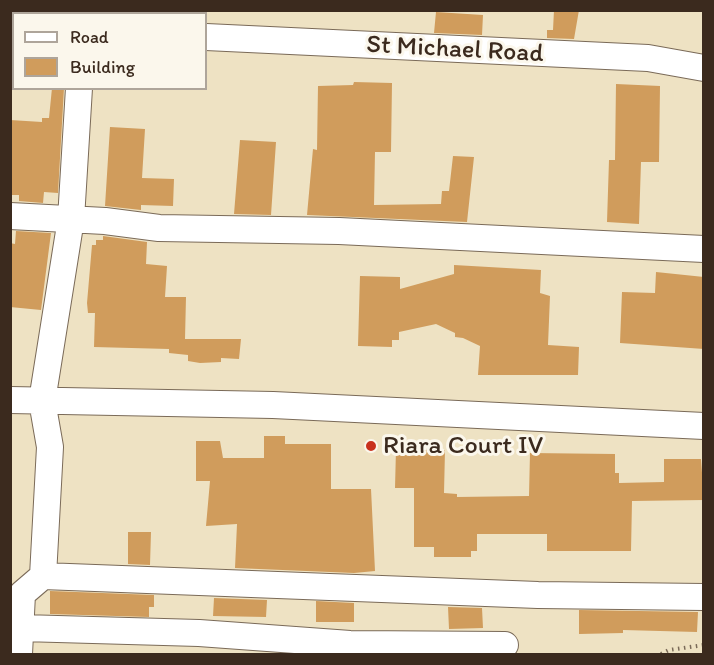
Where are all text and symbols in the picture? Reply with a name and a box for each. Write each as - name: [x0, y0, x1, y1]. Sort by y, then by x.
- legend: [12, 12, 207, 90]
- text: Road: [70, 26, 109, 48]
- street label: St Michael Road: [366, 30, 544, 70]
- text: Building: [70, 56, 135, 78]
- place label: Riara Court IV: [383, 430, 543, 462]
- marker: Riara Court IV: [364, 439, 378, 453]

